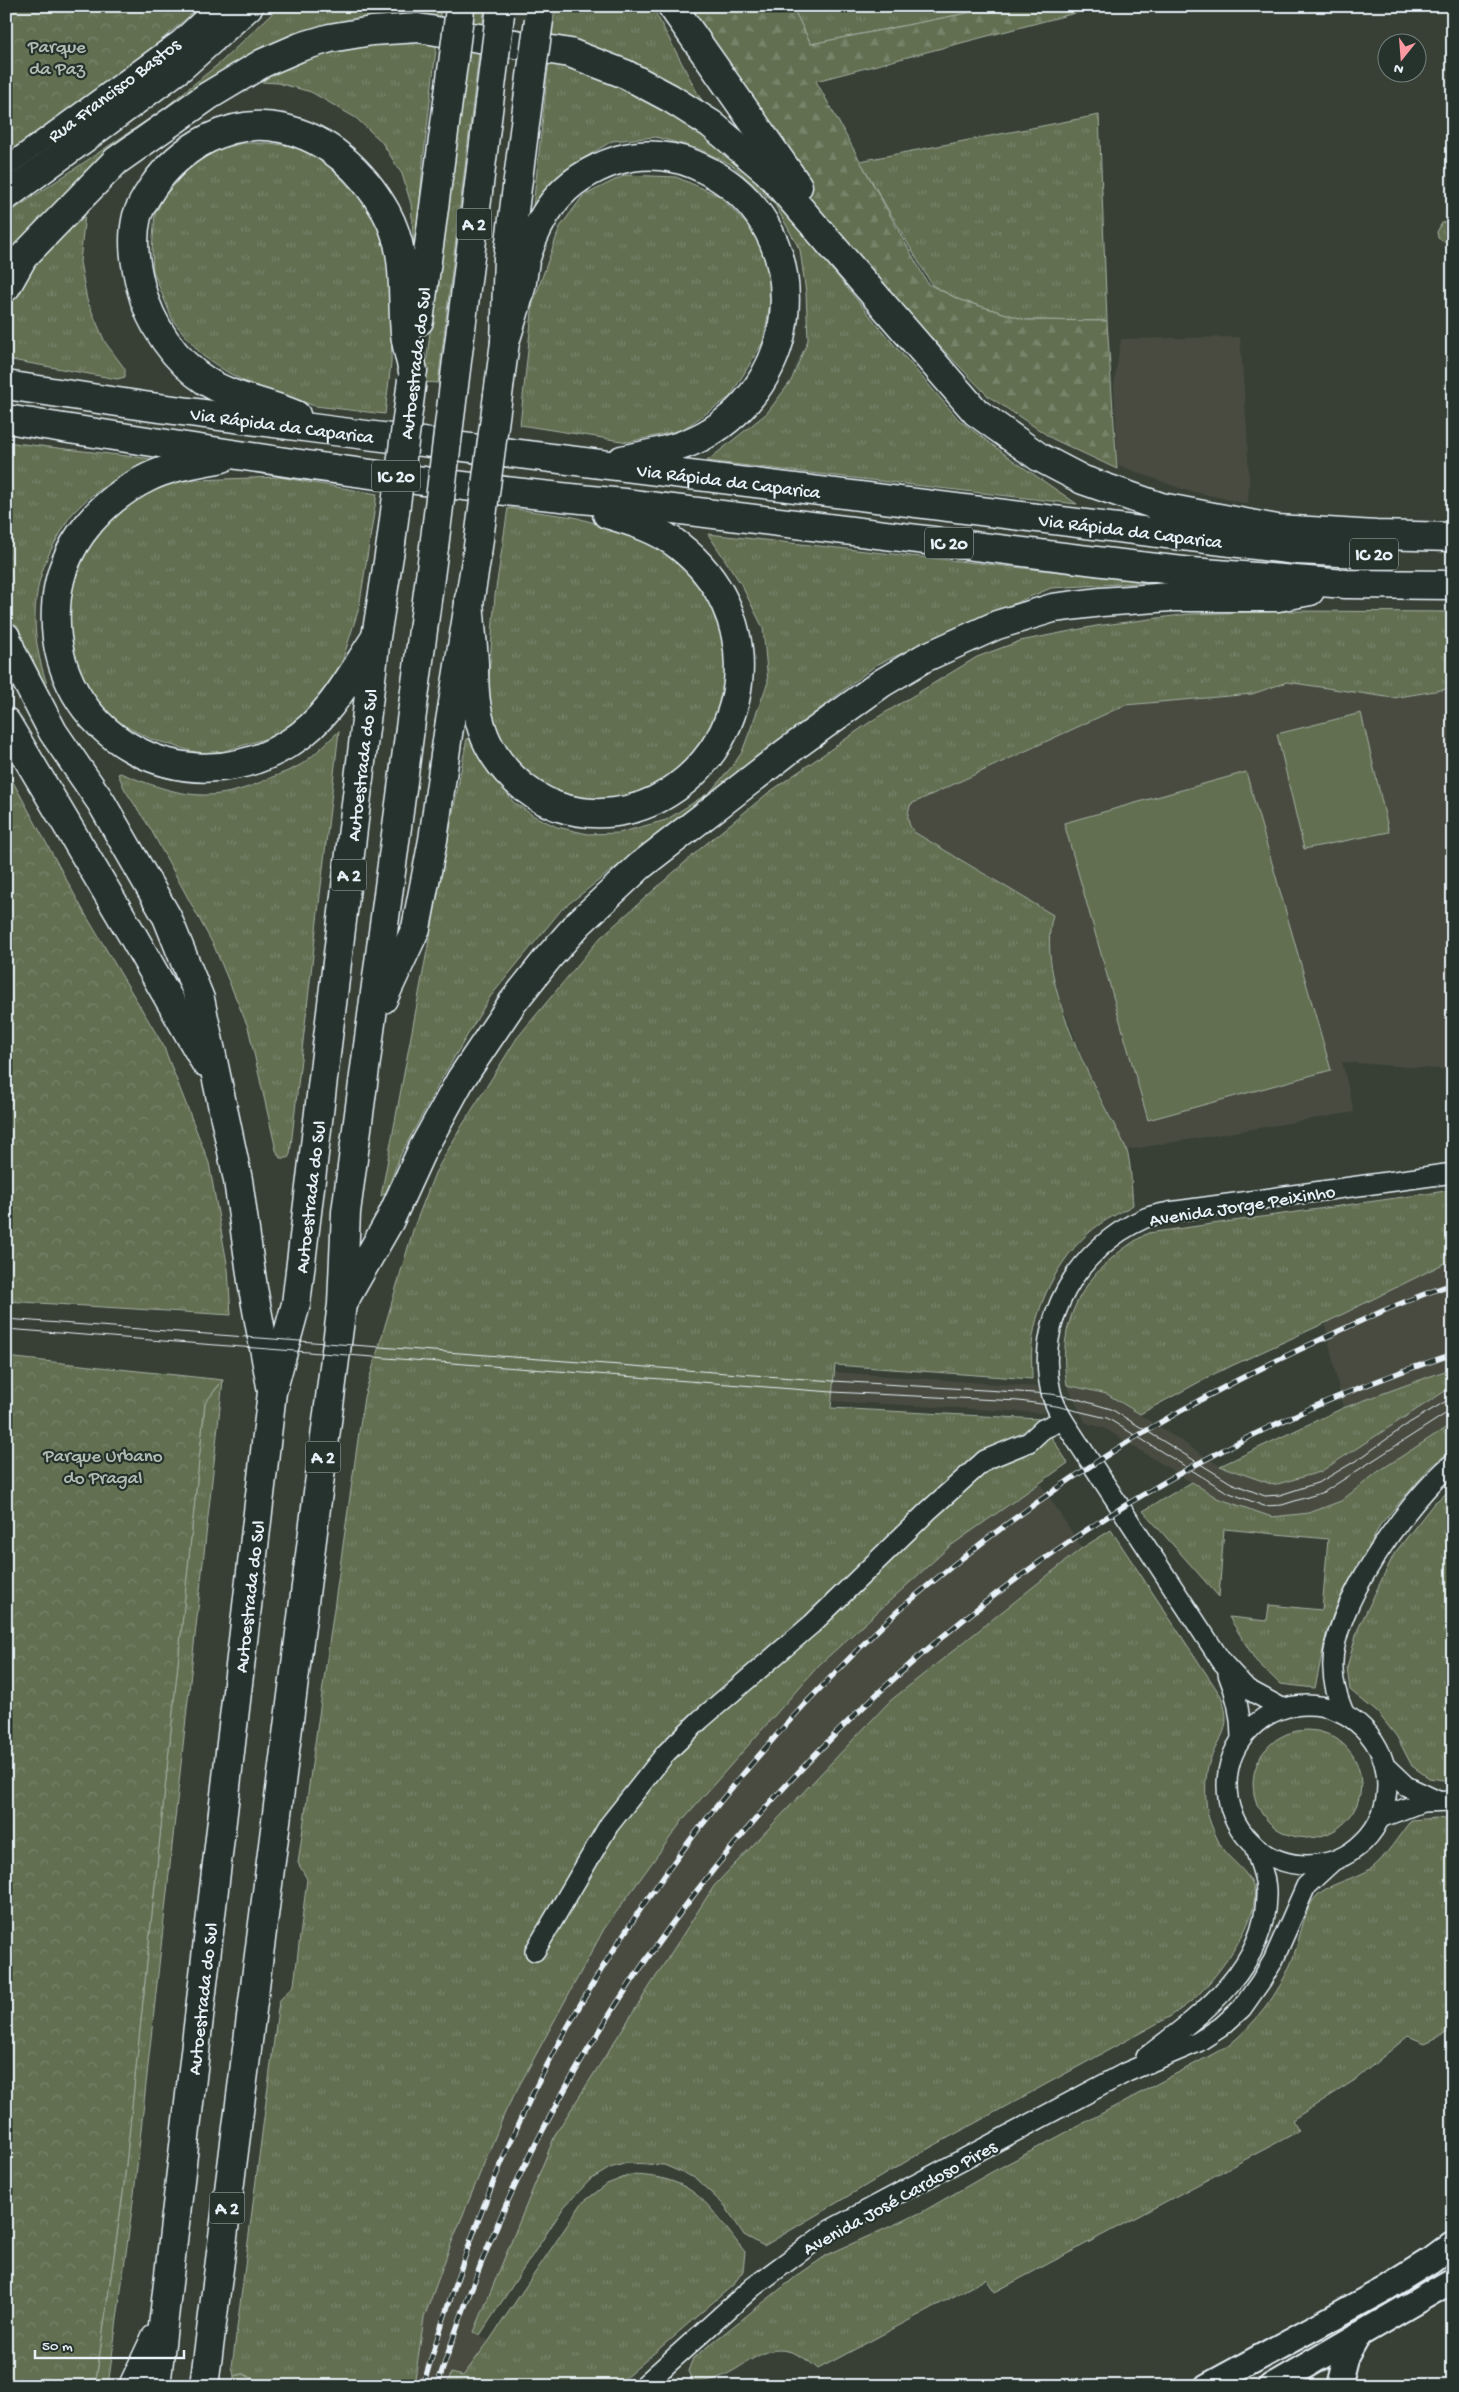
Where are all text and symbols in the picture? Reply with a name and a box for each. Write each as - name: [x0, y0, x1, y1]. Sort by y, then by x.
- north arrow: [1376, 32, 1426, 82]
- street label: Rua Francisco Bastos: [44, 34, 187, 149]
- park label: Parque da Paz: [27, 37, 86, 82]
- text: N: [1392, 59, 1406, 78]
- road number: A 2: [456, 208, 492, 240]
- street label: Autoestrada do Sul: [397, 286, 438, 441]
- street label: Via Rápida da Caparica: [188, 404, 376, 451]
- street label: Via Rápida da Caparica: [634, 460, 823, 506]
- road number: IC 20: [372, 461, 420, 492]
- street label: Via Rápida da Caparica: [1036, 510, 1225, 556]
- road number: IC 20: [925, 528, 973, 558]
- road number: IC 20: [1350, 538, 1398, 570]
- street label: Autoestrada do Sul: [344, 688, 385, 843]
- road number: A 2: [332, 860, 366, 890]
- street label: Autoestrada do Sul: [292, 1120, 333, 1275]
- street label: Avenida Jorge Peixinho: [1148, 1181, 1337, 1234]
- road number: A 2: [306, 1441, 340, 1472]
- park label: Parque Urbano do Pragal: [42, 1446, 163, 1491]
- street label: Autoestrada do Sul: [231, 1519, 272, 1674]
- street label: Autoestrada do Sul: [184, 1922, 225, 2077]
- street label: Avenida José Cardoso Pires: [800, 2136, 1002, 2262]
- road number: A 2: [210, 2192, 244, 2224]
- scale bar: [35, 2327, 184, 2359]
- text: 50 m: [42, 2338, 73, 2356]

